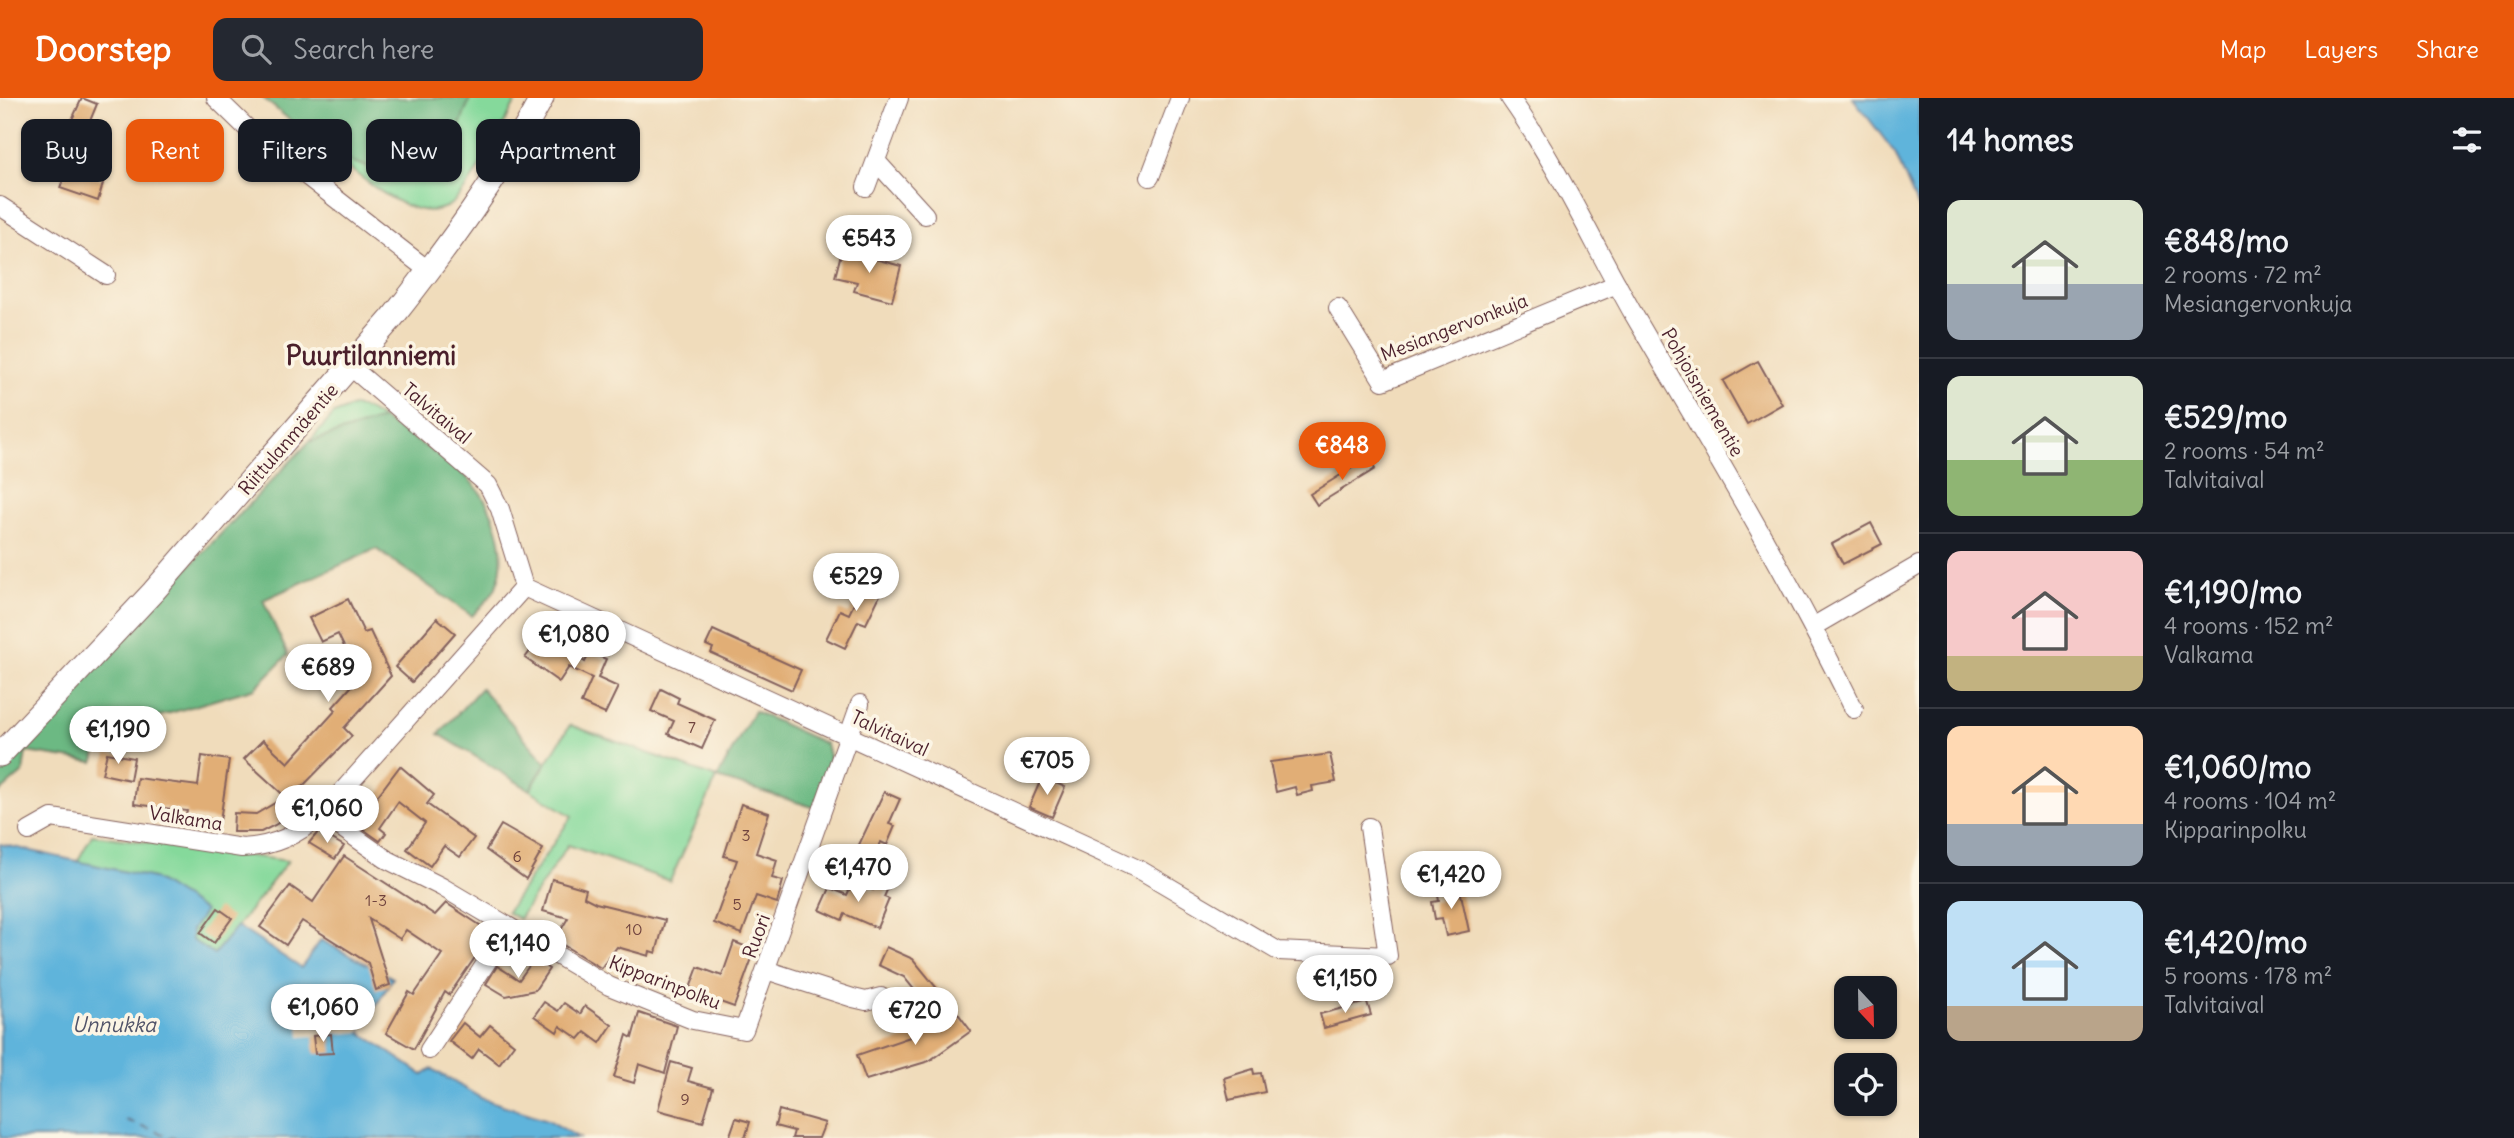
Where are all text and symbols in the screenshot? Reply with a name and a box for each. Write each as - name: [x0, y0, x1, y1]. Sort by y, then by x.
- search box: [213, 18, 703, 81]
- text: Doorstep: [35, 28, 171, 70]
- icon: search: [237, 30, 275, 68]
- text: Search here: [293, 33, 434, 66]
- text: Map: [2220, 34, 2266, 64]
- text: Layers: [2304, 34, 2378, 64]
- text: Share: [2416, 34, 2479, 64]
- chip: Buy: [21, 119, 112, 182]
- chip: Rent: [126, 119, 224, 182]
- chip: Filters: [238, 119, 352, 182]
- chip: New: [366, 119, 462, 182]
- chip: Apartment: [476, 119, 640, 182]
- text: 14 homes: [1947, 121, 2074, 159]
- icon: filters: [2448, 121, 2486, 159]
- pin: €543: [828, 216, 910, 275]
- text: €848/mo: [2164, 222, 2289, 260]
- text: €543: [842, 223, 896, 252]
- icon: home: [2003, 228, 2087, 312]
- text: 2 rooms · 72 m²: [2164, 260, 2322, 289]
- street label: Mesiangervonkuja: [1377, 288, 1531, 366]
- text: Mesiangervonkuja: [2164, 289, 2352, 318]
- street label: Pohjoisniementie: [1656, 323, 1750, 461]
- district label: Puurtilanniemi: [286, 339, 456, 372]
- street label: Talvitaival: [397, 377, 477, 449]
- street label: Riittulanmäentie: [233, 378, 343, 500]
- text: €529/mo: [2164, 398, 2287, 436]
- icon: home: [2003, 404, 2087, 488]
- pin: €848: [1301, 422, 1383, 482]
- text: €848: [1315, 430, 1369, 459]
- text: 2 rooms · 54 m²: [2164, 436, 2325, 465]
- text: Talvitaival: [2164, 465, 2265, 494]
- pin: €529: [815, 554, 897, 613]
- text: €529: [829, 561, 883, 590]
- text: €1,190/mo: [2164, 573, 2302, 611]
- icon: home: [2003, 579, 2087, 663]
- text: 4 rooms · 152 m²: [2164, 611, 2334, 640]
- pin: €1,080: [517, 612, 631, 671]
- text: €1,080: [538, 619, 610, 648]
- text: Valkama: [2164, 640, 2254, 669]
- pin: €689: [287, 644, 369, 704]
- text: €689: [301, 652, 355, 681]
- street label: Talvitaival: [847, 705, 933, 761]
- pin: €1,190: [61, 706, 175, 766]
- text: €1,190: [85, 714, 151, 743]
- house number: 7: [688, 717, 696, 737]
- pin: €705: [1006, 738, 1088, 797]
- text: €705: [1020, 745, 1074, 774]
- text: €1,060/mo: [2164, 748, 2311, 786]
- icon: home: [2003, 754, 2087, 838]
- pin: €1,060: [270, 786, 384, 845]
- text: 4 rooms · 104 m²: [2164, 786, 2336, 815]
- text: €1,060: [291, 793, 363, 822]
- street label: Valkama: [148, 800, 225, 836]
- text: Kipparinpolku: [2164, 815, 2307, 844]
- house number: 3: [741, 825, 751, 845]
- pin: €1,470: [801, 844, 915, 904]
- house number: 6: [512, 846, 522, 866]
- text: €1,470: [824, 852, 892, 881]
- pin: €1,420: [1394, 852, 1508, 911]
- text: €1,420: [1416, 859, 1486, 888]
- house number: 1-3: [365, 890, 387, 910]
- house number: 5: [732, 894, 742, 914]
- street label: Ruori: [737, 910, 775, 962]
- house number: 10: [626, 919, 642, 939]
- pin: €1,140: [461, 920, 575, 980]
- text: €1,420/mo: [2164, 923, 2307, 961]
- text: €1,140: [485, 928, 551, 957]
- icon: home: [2003, 929, 2087, 1013]
- street label: Kipparinpolku: [606, 950, 724, 1014]
- pin: €1,150: [1288, 956, 1402, 1015]
- text: 5 rooms · 178 m²: [2164, 961, 2332, 990]
- text: €1,150: [1312, 963, 1378, 992]
- north arrow: [1834, 976, 1897, 1040]
- map controls: [1834, 976, 1897, 1116]
- pin: €1,060: [266, 984, 380, 1044]
- pin: €720: [874, 988, 956, 1047]
- text: Talvitaival: [2164, 990, 2265, 1019]
- text: €1,060: [287, 992, 359, 1021]
- text: €720: [888, 995, 942, 1024]
- water label: Unnukka: [72, 1011, 157, 1038]
- button: locate: [1834, 1053, 1897, 1116]
- house number: 9: [680, 1089, 690, 1109]

